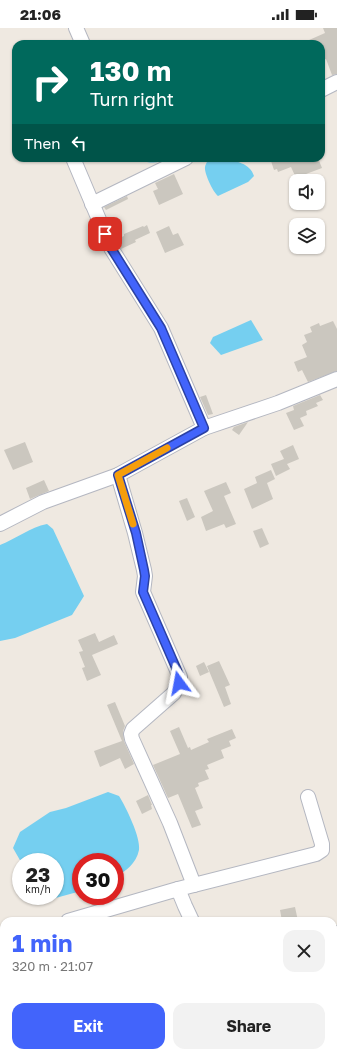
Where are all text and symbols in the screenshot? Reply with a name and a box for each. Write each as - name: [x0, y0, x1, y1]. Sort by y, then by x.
- text: 21:06: [20, 5, 61, 23]
- text: 130 m: [90, 54, 171, 87]
- icon: right: [24, 56, 76, 108]
- text: Turn right: [90, 88, 174, 110]
- icon: left: [68, 132, 90, 154]
- text: Then: [24, 134, 60, 152]
- map controls: [289, 174, 325, 254]
- button: sound: [289, 174, 325, 210]
- pin: [88, 217, 122, 251]
- button: layers: [289, 218, 325, 254]
- icon: arrive: [94, 223, 116, 245]
- position arrow: [158, 662, 200, 704]
- speed limit sign: 30: [72, 853, 124, 905]
- text: 23: [26, 862, 50, 886]
- text: km/h: [25, 883, 51, 895]
- text: 1 min: [12, 928, 72, 957]
- button: close: [283, 930, 325, 972]
- text: 320 m · 21:07: [12, 958, 93, 974]
- button: Exit: [12, 1003, 165, 1049]
- button: Share: [173, 1003, 325, 1049]

